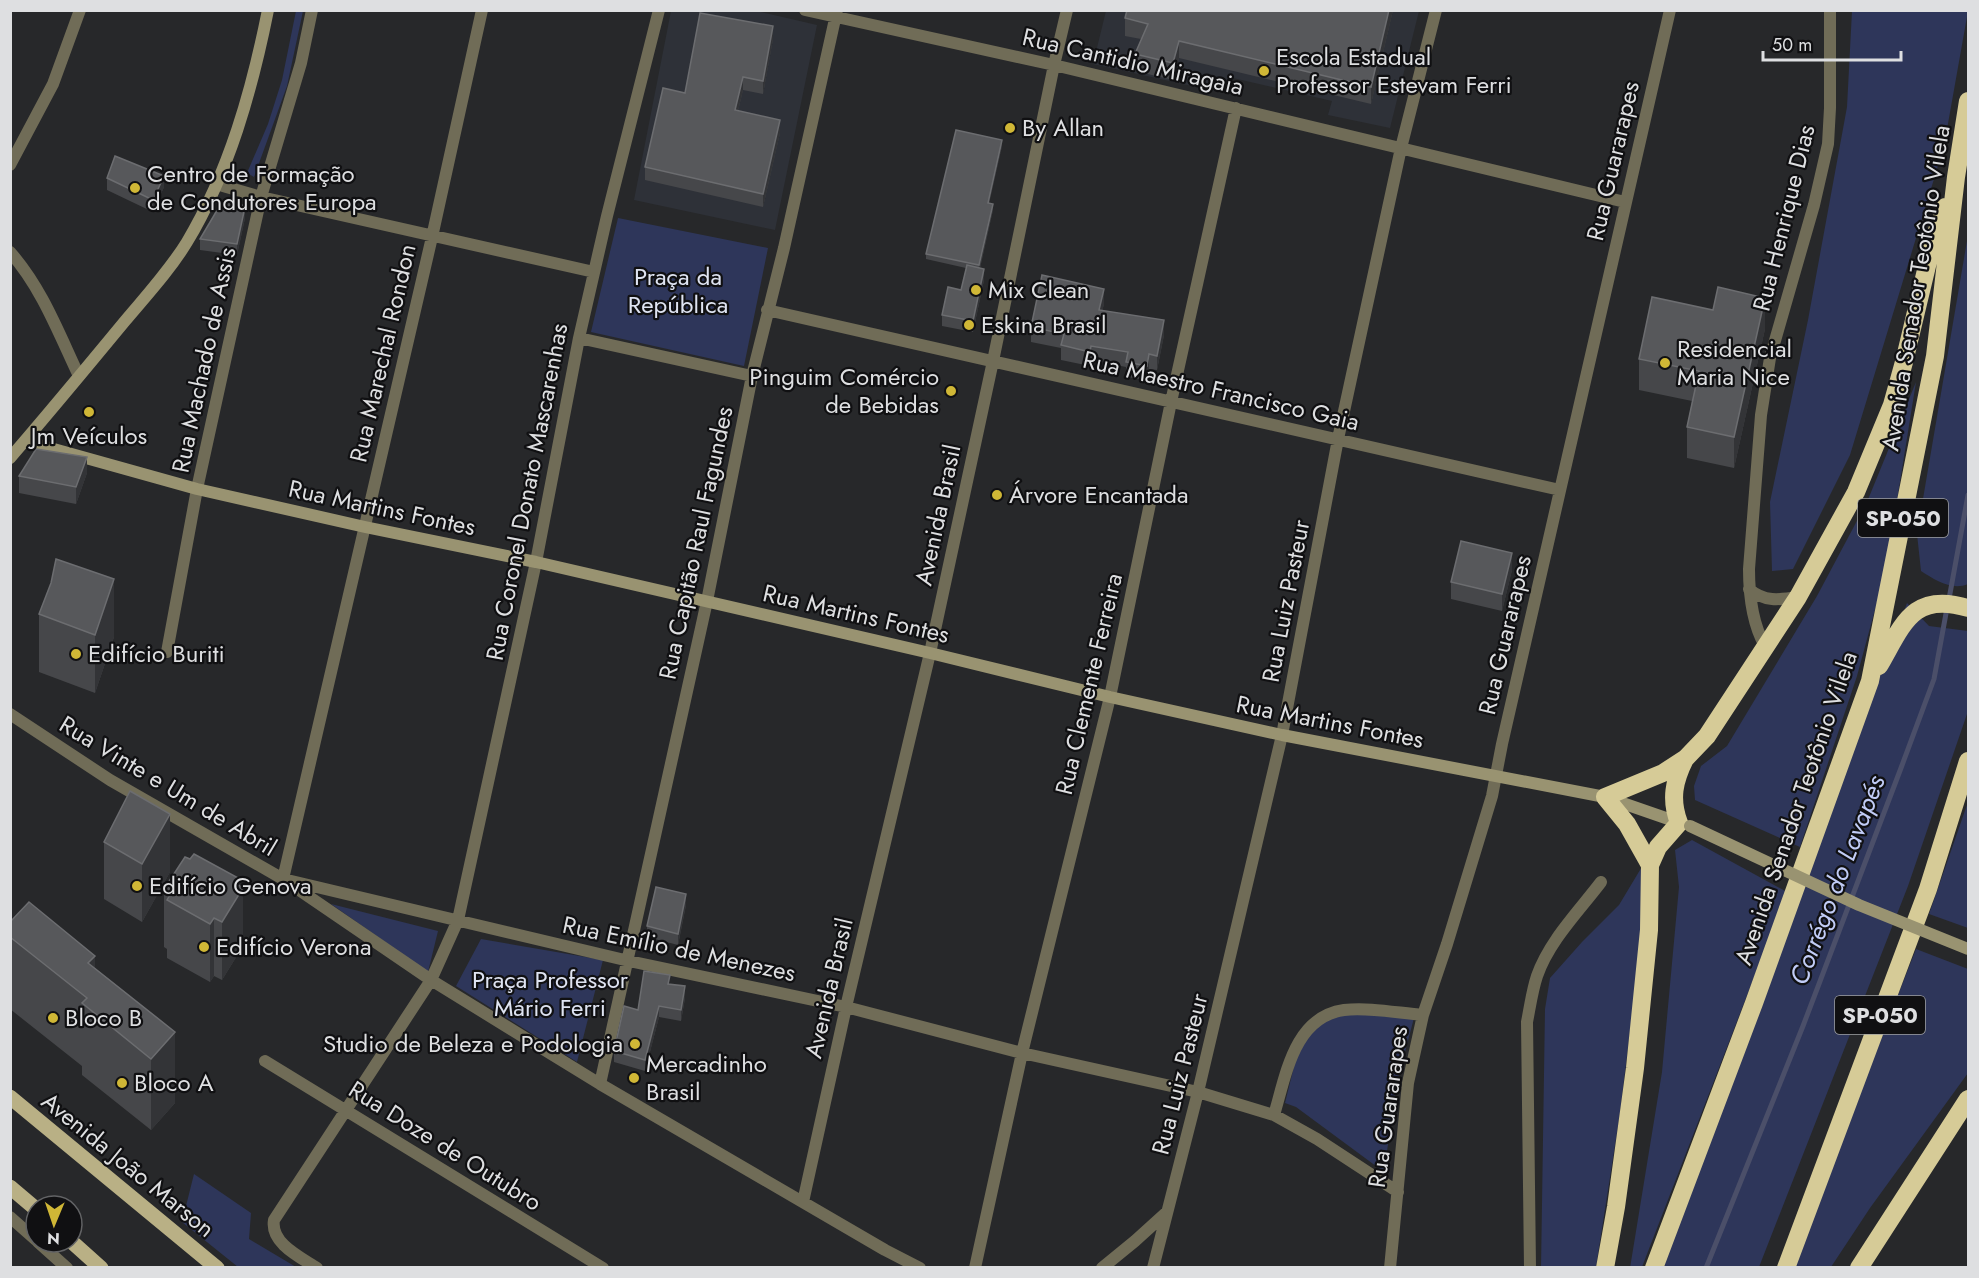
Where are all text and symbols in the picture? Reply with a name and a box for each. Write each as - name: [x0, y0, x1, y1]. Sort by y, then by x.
- street label: Rua Cantidio Miragaia: [1019, 19, 1247, 104]
- scale bar: [1763, 24, 1901, 62]
- text: 50 m: [1772, 32, 1812, 58]
- place label: Escola Estadual Professor Estevam Ferri: [1276, 39, 1512, 102]
- marker: Escola Estadual Professor Estevam Ferri: [1257, 64, 1271, 78]
- street label: Rua Guararapes: [1577, 78, 1648, 244]
- place label: By Allan: [1022, 110, 1104, 145]
- marker: By Allan: [1003, 121, 1017, 135]
- street label: Rua Henrique Dias: [1743, 121, 1824, 315]
- street label: Avenida Senador Teotônio Vilela: [1872, 122, 1959, 453]
- place label: Centro de Formação de Condutores Europa: [147, 156, 377, 219]
- marker: Centro de Formação de Condutores Europa: [128, 181, 142, 195]
- street label: Rua Marechal Rondon: [340, 240, 425, 465]
- street label: Rua Machado de Assis: [163, 244, 245, 476]
- park label: Praça da República: [628, 259, 728, 322]
- place label: Mix Clean: [988, 272, 1089, 307]
- marker: Mix Clean: [969, 283, 983, 297]
- place label: Eskina Brasil: [981, 307, 1107, 342]
- marker: Eskina Brasil: [962, 318, 976, 332]
- street label: Rua Coronel Donato Mascarenhas: [477, 320, 576, 664]
- place label: Residencial Maria Nice: [1677, 331, 1792, 394]
- street label: Rua Maestro Francisco Gaia: [1079, 342, 1363, 439]
- marker: Residencial Maria Nice: [1658, 356, 1672, 370]
- place label: Pinguim Comércio de Bebidas: [749, 359, 939, 422]
- marker: Pinguim Comércio de Bebidas: [944, 384, 958, 398]
- street label: Rua Capitão Raul Fagundes: [649, 403, 742, 683]
- marker: Jm Veículos: [82, 405, 96, 419]
- place label: Jm Veículos: [28, 418, 147, 453]
- street label: Avenida Brasil: [906, 441, 970, 589]
- street label: Rua Martins Fontes: [285, 471, 479, 544]
- place label: Árvore Encantada: [1009, 477, 1188, 512]
- marker: Árvore Encantada: [990, 488, 1004, 502]
- road number: SP-050: [1858, 499, 1948, 537]
- street label: Rua Luiz Pasteur: [1253, 516, 1319, 685]
- street label: Rua Guararapes: [1469, 552, 1540, 718]
- street label: Rua Clemente Ferreira: [1046, 570, 1131, 798]
- street label: Rua Martins Fontes: [759, 575, 953, 652]
- place label: Edifício Buriti: [88, 636, 225, 671]
- street label: Avenida Senador Teotônio Vilela: [1725, 646, 1866, 969]
- marker: Edifício Buriti: [69, 647, 83, 661]
- street label: Rua Martins Fontes: [1233, 686, 1427, 757]
- street label: Rua Vinte e Um de Abril: [53, 707, 284, 864]
- water label: Corrégo do Lavapés: [1780, 769, 1895, 990]
- place label: Edifício Genova: [149, 868, 312, 903]
- marker: Edifício Genova: [130, 879, 144, 893]
- street label: Rua Emílio de Menezes: [559, 907, 799, 990]
- street label: Avenida Brasil: [795, 914, 862, 1062]
- place label: Edifício Verona: [216, 929, 372, 964]
- marker: Edifício Verona: [197, 940, 211, 954]
- park label: Praça Professor Mário Ferri: [472, 962, 629, 1025]
- street label: Rua Luiz Pasteur: [1143, 989, 1217, 1158]
- road number: SP-050: [1835, 996, 1925, 1034]
- place label: Bloco B: [65, 1000, 142, 1035]
- marker: Bloco B: [46, 1011, 60, 1025]
- street label: Rua Guararapes: [1359, 1024, 1416, 1190]
- place label: Studio de Beleza e Podologia: [323, 1026, 623, 1061]
- marker: Studio de Beleza e Podologia: [628, 1037, 642, 1051]
- place label: Mercadinho Brasil: [646, 1046, 767, 1109]
- place label: Bloco A: [134, 1065, 214, 1100]
- marker: Mercadinho Brasil: [627, 1071, 641, 1085]
- street label: Rua Doze de Outubro: [342, 1072, 549, 1219]
- marker: Bloco A: [115, 1076, 129, 1090]
- street label: Avenida João Marson: [34, 1084, 222, 1246]
- north arrow: [24, 1194, 84, 1254]
- text: N: [47, 1227, 60, 1250]

